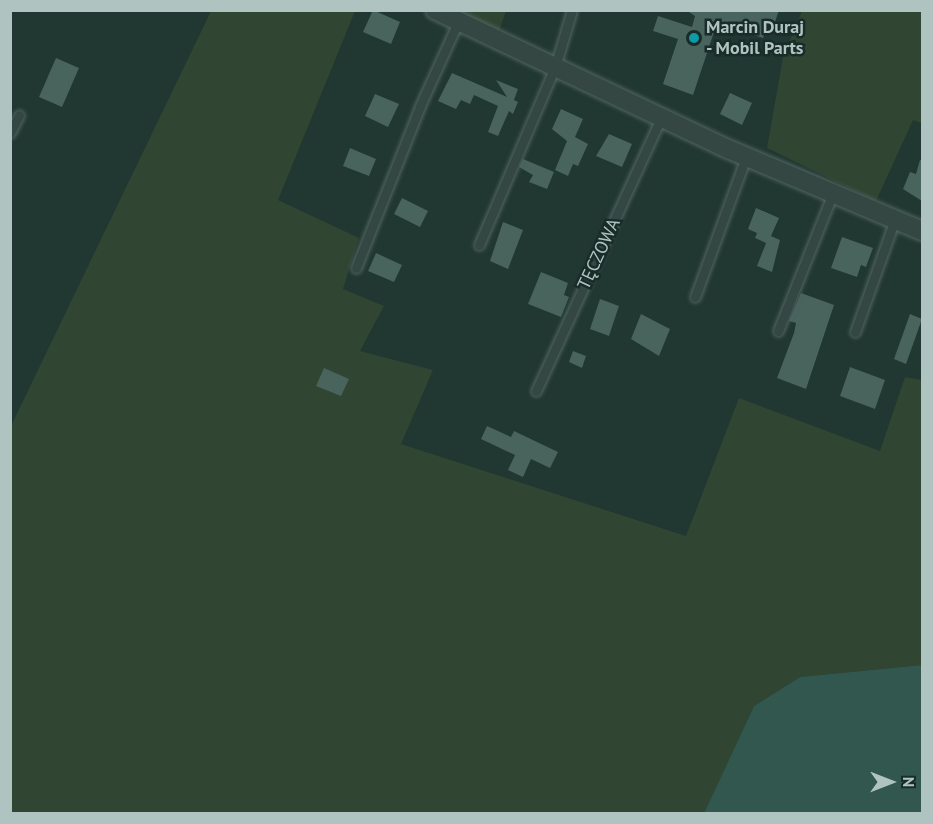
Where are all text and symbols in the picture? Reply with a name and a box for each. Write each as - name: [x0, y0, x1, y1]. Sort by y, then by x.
- place label: Marcin Duraj - Mobil Parts: [706, 17, 805, 60]
- marker: Marcin Duraj - Mobil Parts: [687, 31, 701, 45]
- street label: TĘCZOWA: [573, 215, 625, 293]
- north arrow: [861, 752, 921, 812]
- text: N: [899, 777, 919, 787]

